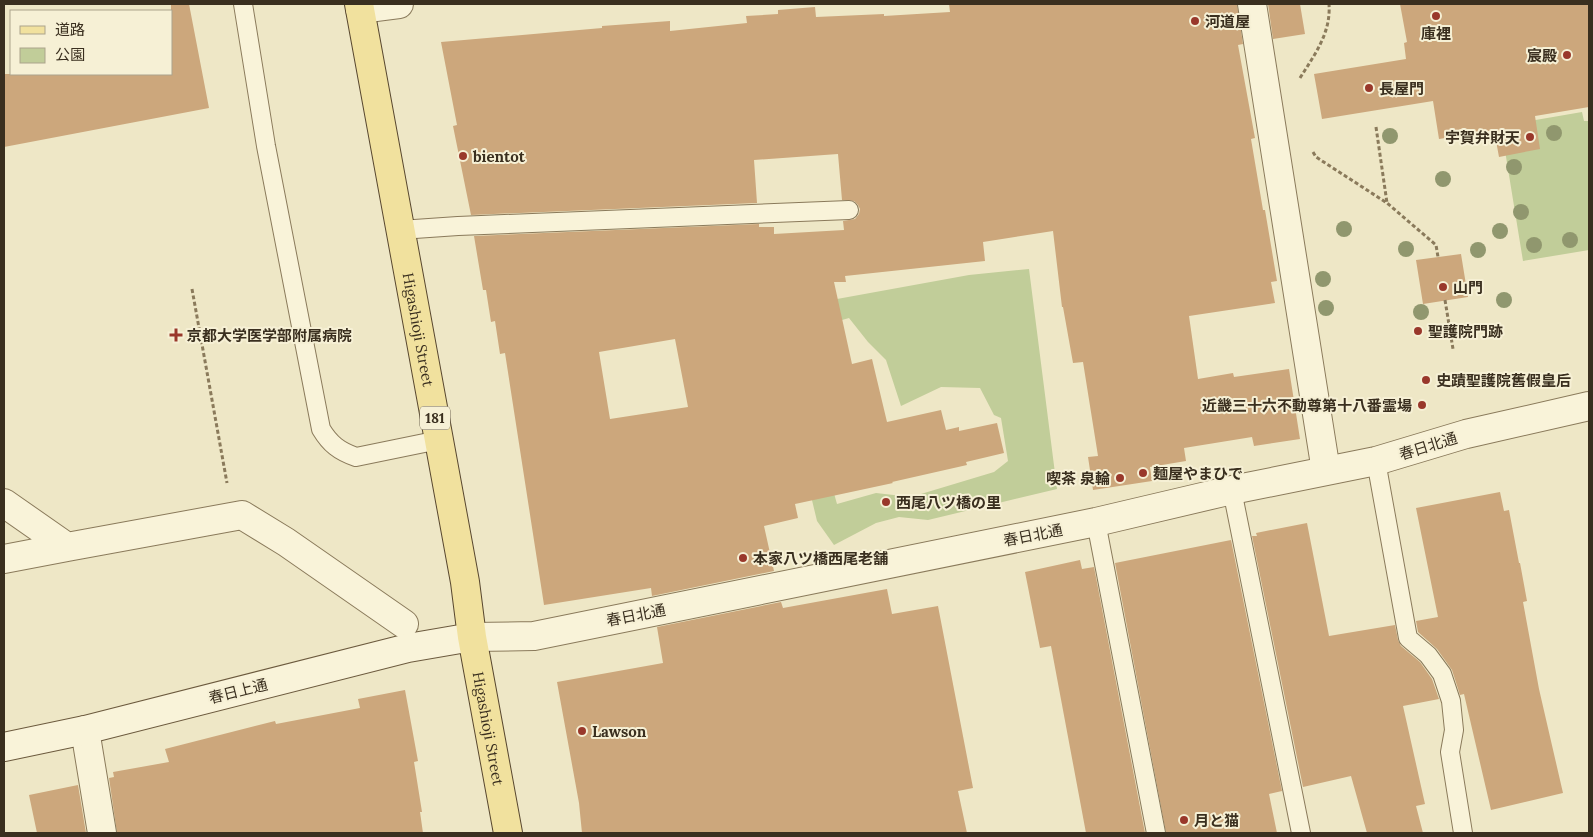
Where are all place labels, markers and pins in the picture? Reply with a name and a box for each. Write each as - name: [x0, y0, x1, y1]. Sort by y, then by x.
- marker: 庫裡: [1430, 10, 1442, 22]
- place label: 河道屋: [1205, 12, 1250, 31]
- marker: 河道屋: [1189, 15, 1201, 27]
- place label: 庫裡: [1421, 24, 1451, 43]
- place label: 宸殿: [1527, 46, 1557, 65]
- marker: 宸殿: [1561, 49, 1573, 61]
- place label: 長屋門: [1379, 79, 1424, 98]
- marker: 長屋門: [1363, 82, 1375, 94]
- place label: 宇賀弁財天: [1445, 128, 1520, 147]
- marker: 宇賀弁財天: [1524, 131, 1536, 143]
- place label: bientot: [472, 147, 526, 166]
- marker: bientot: [457, 150, 469, 162]
- place label: 山門: [1453, 278, 1483, 297]
- marker: 山門: [1437, 281, 1449, 293]
- place label: 聖護院門跡: [1428, 322, 1503, 341]
- marker: 聖護院門跡: [1412, 325, 1424, 337]
- place label: 京都大学医学部附属病院: [187, 326, 352, 345]
- marker: 京都大学医学部附属病院: [169, 328, 183, 342]
- place label: 史蹟聖護院舊假皇后: [1436, 371, 1571, 390]
- marker: 史蹟聖護院舊假皇后: [1420, 374, 1432, 386]
- place label: 近畿三十六不動尊第十八番霊場: [1202, 396, 1412, 415]
- marker: 近畿三十六不動尊第十八番霊場: [1416, 399, 1428, 411]
- place label: 麺屋やまひで: [1153, 464, 1243, 483]
- marker: 麺屋やまひで: [1137, 467, 1149, 479]
- place label: 喫茶 泉輪: [1046, 469, 1110, 488]
- marker: 喫茶 泉輪: [1114, 472, 1126, 484]
- place label: 西尾八ツ橋の里: [896, 493, 1001, 512]
- marker: 西尾八ツ橋の里: [880, 496, 892, 508]
- place label: 本家八ツ橋西尾老舗: [753, 549, 888, 568]
- marker: 本家八ツ橋西尾老舗: [737, 552, 749, 564]
- place label: Lawson: [592, 722, 647, 741]
- marker: Lawson: [576, 725, 588, 737]
- place label: 月と猫: [1194, 811, 1239, 830]
- marker: 月と猫: [1178, 814, 1190, 826]

